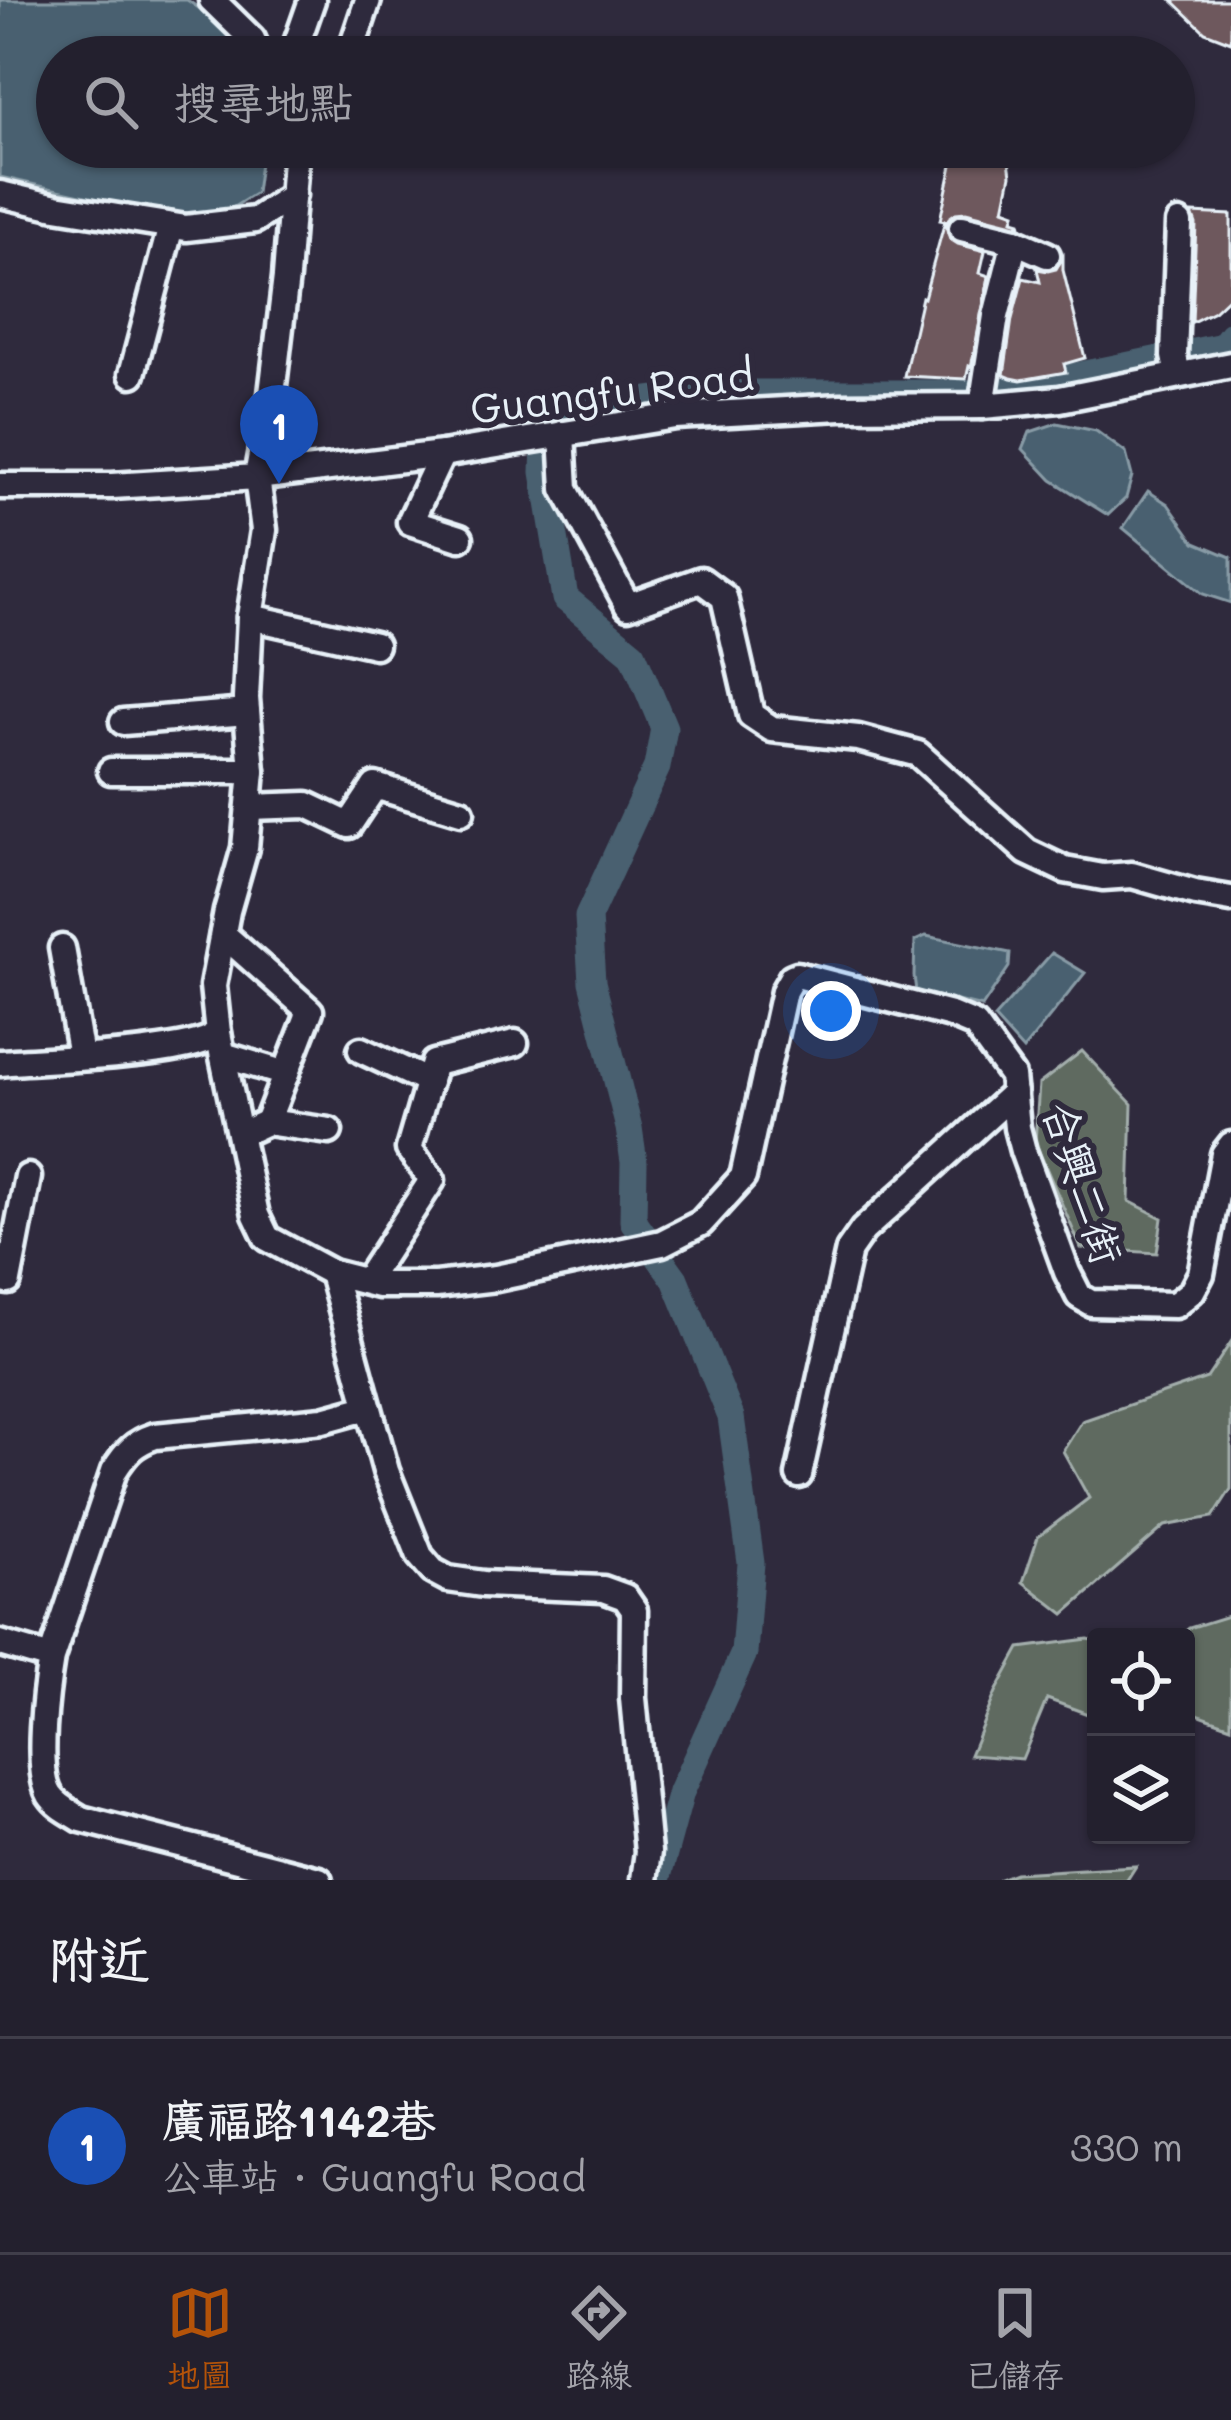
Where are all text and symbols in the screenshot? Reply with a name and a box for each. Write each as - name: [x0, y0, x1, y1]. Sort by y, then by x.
- search box: [36, 36, 1195, 168]
- icon: search: [78, 69, 144, 135]
- text: 搜尋地點: [174, 72, 354, 130]
- street label: Guangfu Road: [467, 346, 757, 435]
- pin: 1: [240, 385, 318, 484]
- your location: [801, 981, 861, 1041]
- street label: 合興二街: [1032, 1094, 1137, 1271]
- map controls: [1087, 1628, 1195, 1844]
- button: locate: [1087, 1628, 1195, 1736]
- button: layers: [1087, 1736, 1195, 1844]
- text: 附近: [48, 1924, 150, 1991]
- text: 廣福路1142巷: [162, 2090, 436, 2148]
- text: 1: [78, 2120, 96, 2171]
- text: 330 m: [1070, 2120, 1183, 2171]
- text: 公車站 · Guangfu Road: [162, 2150, 586, 2201]
- tab: 地圖: [167, 2280, 233, 2396]
- tab: 路線: [566, 2280, 632, 2396]
- tab: 已儲存: [965, 2280, 1064, 2396]

